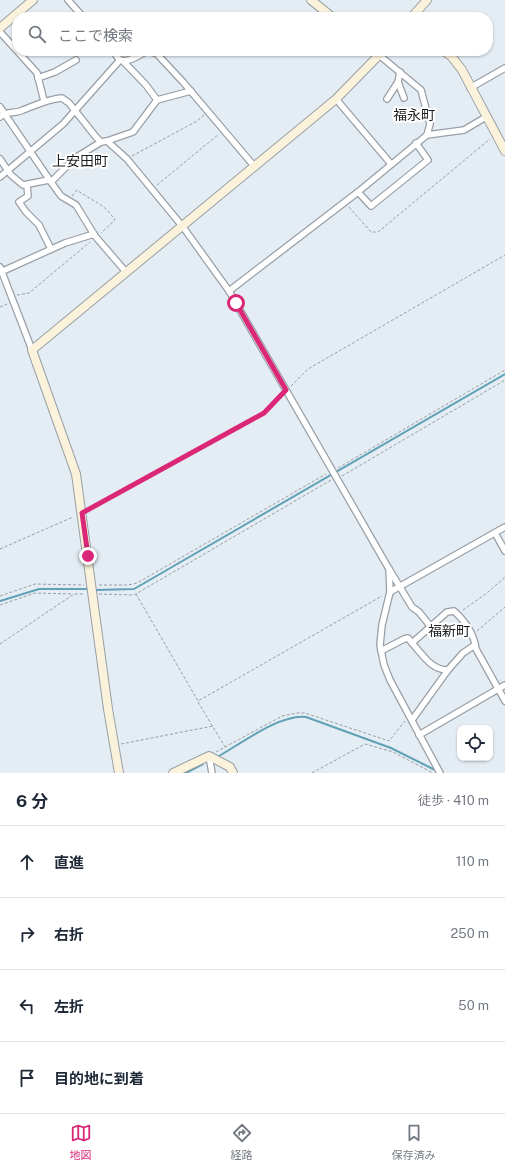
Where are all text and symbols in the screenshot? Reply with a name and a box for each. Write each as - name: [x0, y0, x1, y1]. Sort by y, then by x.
- search box: [12, 12, 493, 56]
- icon: search: [26, 23, 48, 45]
- text: ここで検索: [58, 27, 133, 44]
- district label: 福永町: [393, 107, 435, 123]
- district label: 上安田町: [52, 153, 108, 169]
- route start: [227, 294, 245, 312]
- route end: [79, 547, 97, 565]
- district label: 福新町: [428, 623, 470, 639]
- map controls: [457, 725, 493, 761]
- button: locate: [457, 725, 493, 761]
- text: 6 分: [16, 791, 48, 811]
- text: 徒歩 · 410 m: [418, 793, 489, 808]
- icon: ahead: [16, 851, 38, 873]
- text: 直進: [54, 854, 84, 871]
- text: 110 m: [456, 854, 489, 869]
- icon: right: [16, 923, 38, 945]
- text: 右折: [54, 926, 84, 943]
- text: 250 m: [451, 926, 489, 941]
- icon: left: [16, 995, 38, 1017]
- text: 左折: [54, 998, 84, 1015]
- text: 50 m: [458, 998, 489, 1013]
- icon: arrive: [16, 1067, 38, 1089]
- text: 目的地に到着: [54, 1070, 144, 1087]
- tab: 地図: [70, 1122, 92, 1162]
- tab: 経路: [231, 1122, 253, 1162]
- tab: 保存済み: [392, 1122, 436, 1162]

